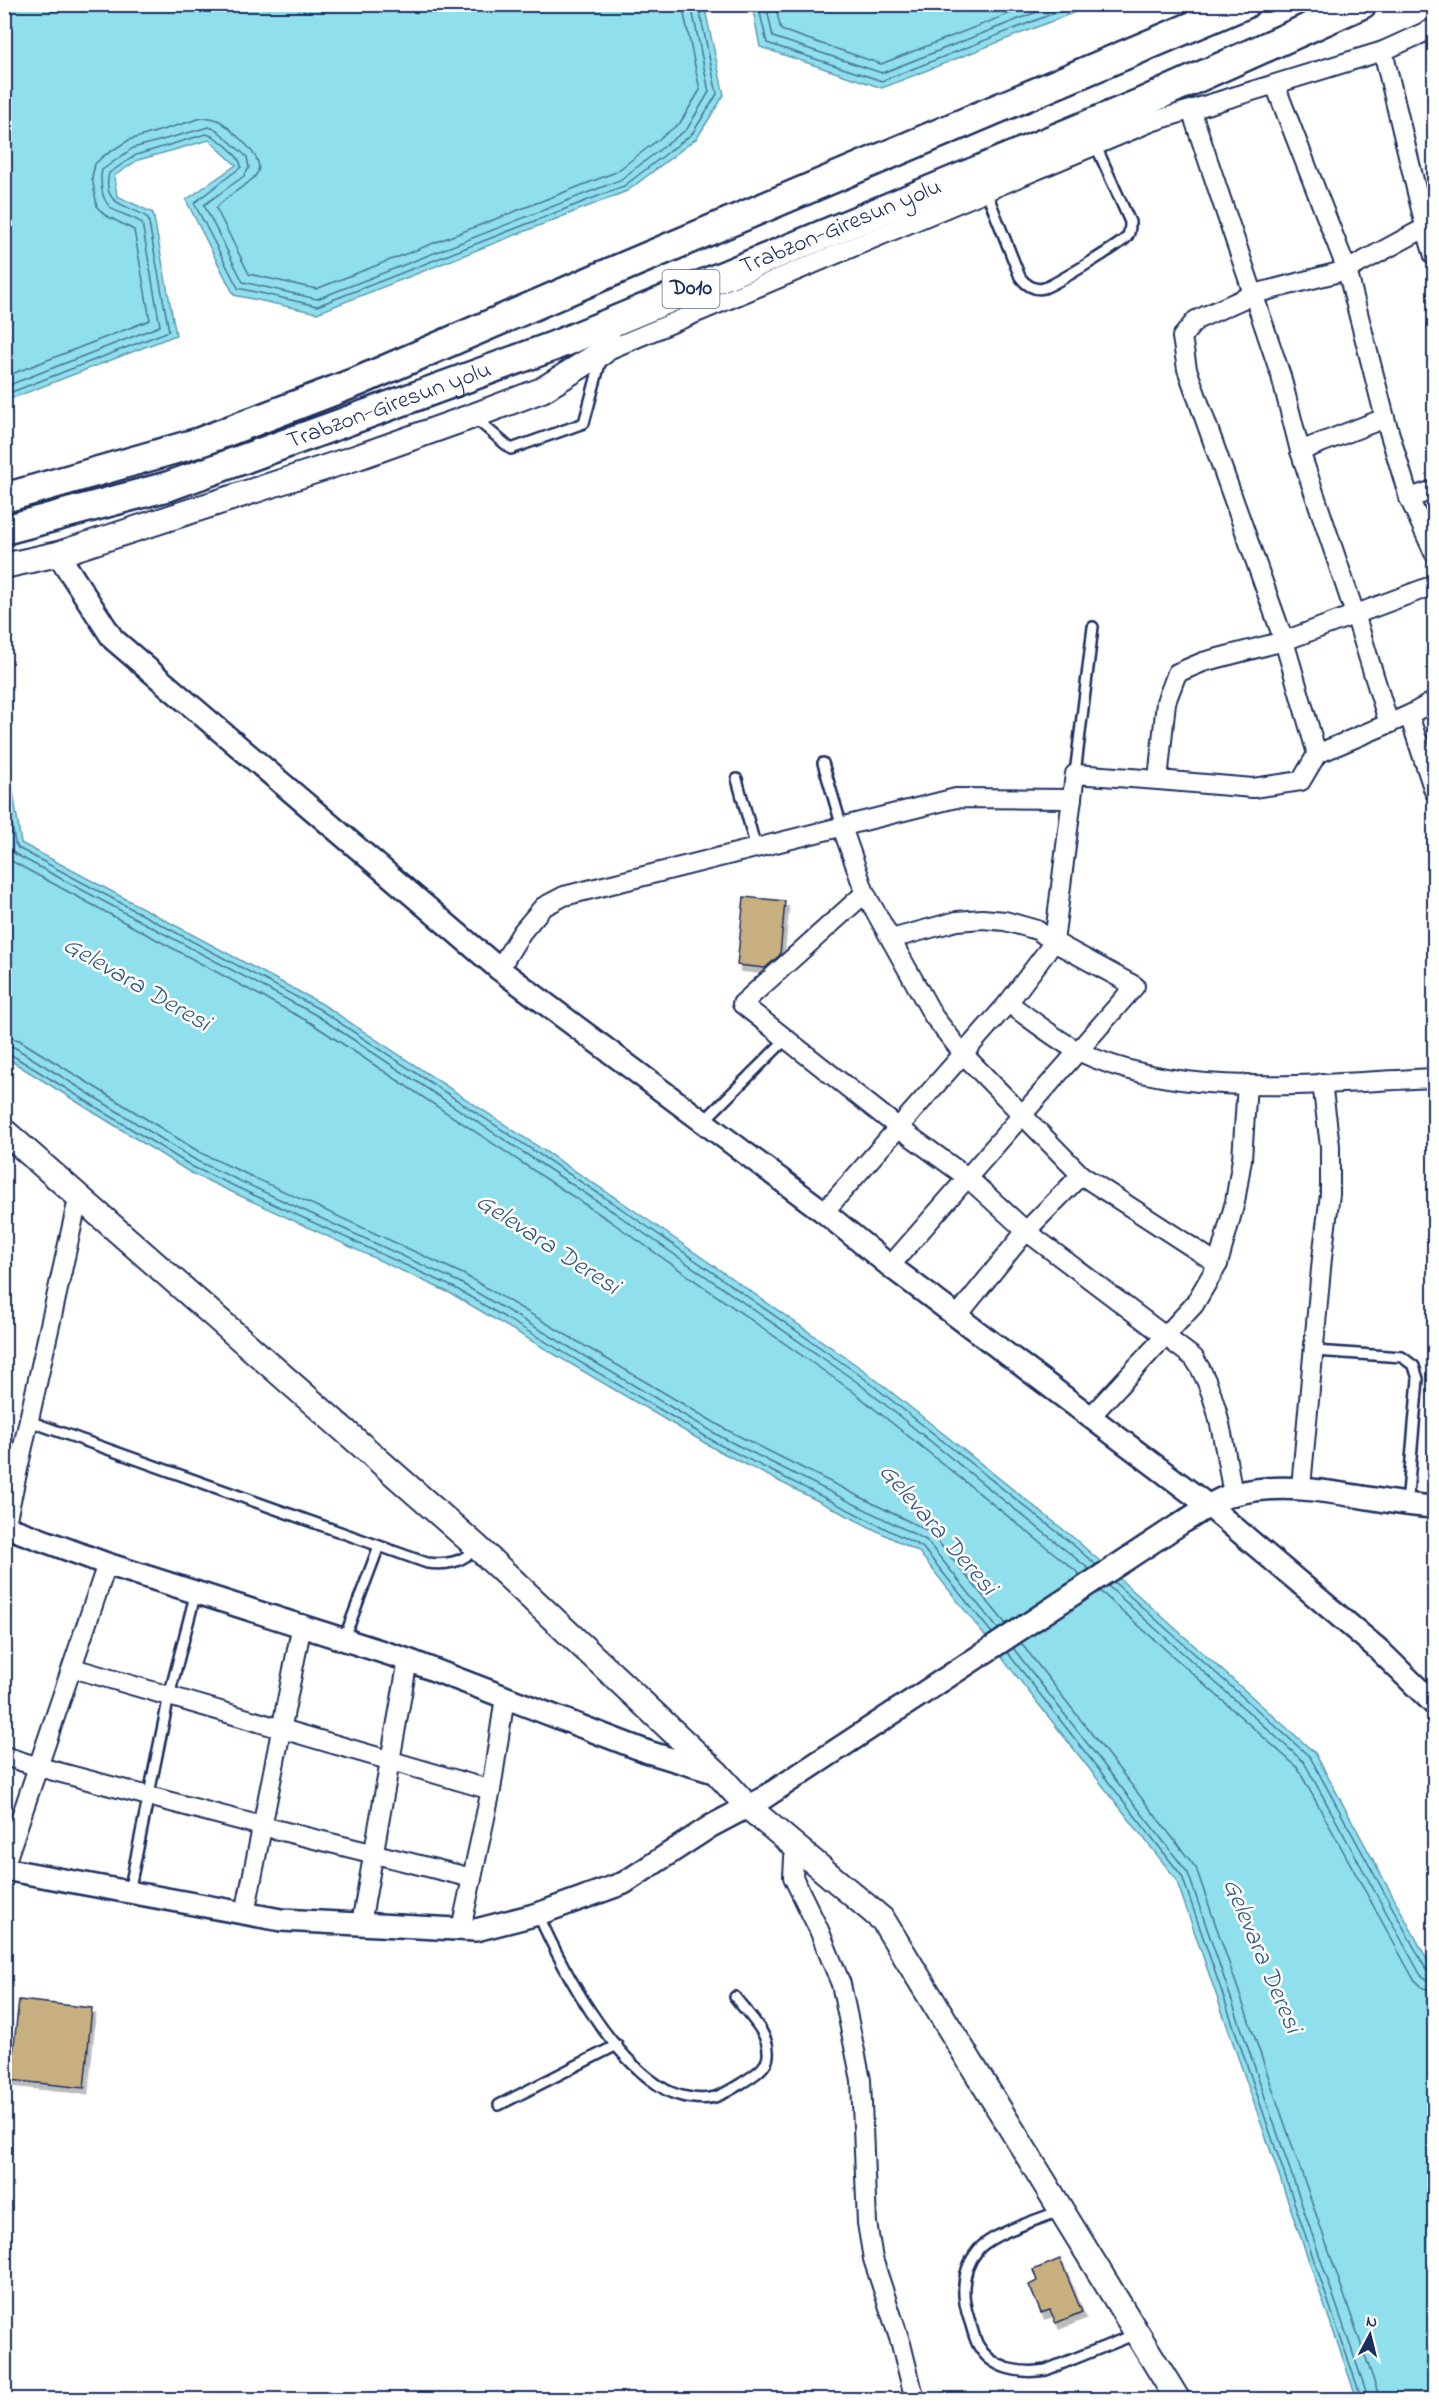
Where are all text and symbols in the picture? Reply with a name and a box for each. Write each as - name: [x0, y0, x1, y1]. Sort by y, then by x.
- street label: Trabzon-Giresun yolu: [735, 170, 947, 285]
- road number: D010: [662, 270, 720, 308]
- street label: Trabzon-Giresun yolu: [282, 353, 496, 459]
- water label: Gelevara Deresi: [55, 927, 219, 1044]
- water label: Gelevara Deresi: [467, 1184, 628, 1307]
- water label: Gelevara Deresi: [869, 1455, 1007, 1606]
- water label: Gelevara Deresi: [1211, 1873, 1312, 2041]
- north arrow: [1340, 2305, 1400, 2365]
- text: N: [1365, 2310, 1379, 2335]

